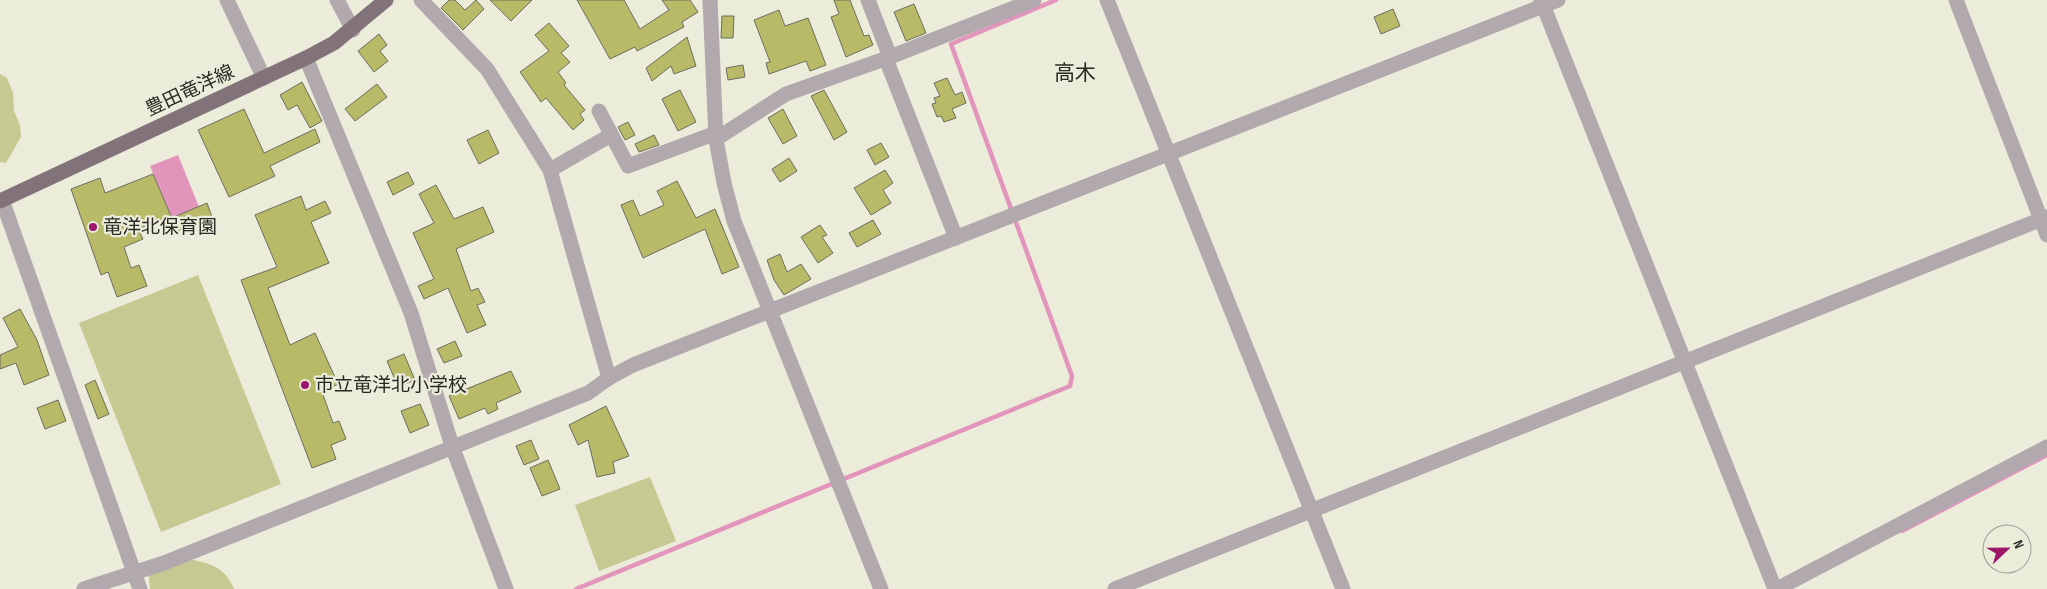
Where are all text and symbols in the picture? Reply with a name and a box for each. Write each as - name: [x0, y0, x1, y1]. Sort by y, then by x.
- street label: 豊田竜洋線: [142, 60, 238, 122]
- district label: 高木: [1054, 61, 1096, 86]
- place label: 竜洋北保育園: [103, 216, 217, 239]
- marker: 竜洋北保育園: [87, 221, 99, 233]
- place label: 市立竜洋北小学校: [315, 374, 467, 397]
- marker: 市立竜洋北小学校: [299, 379, 311, 391]
- north arrow: [1982, 524, 2032, 574]
- text: N: [2009, 538, 2028, 551]

